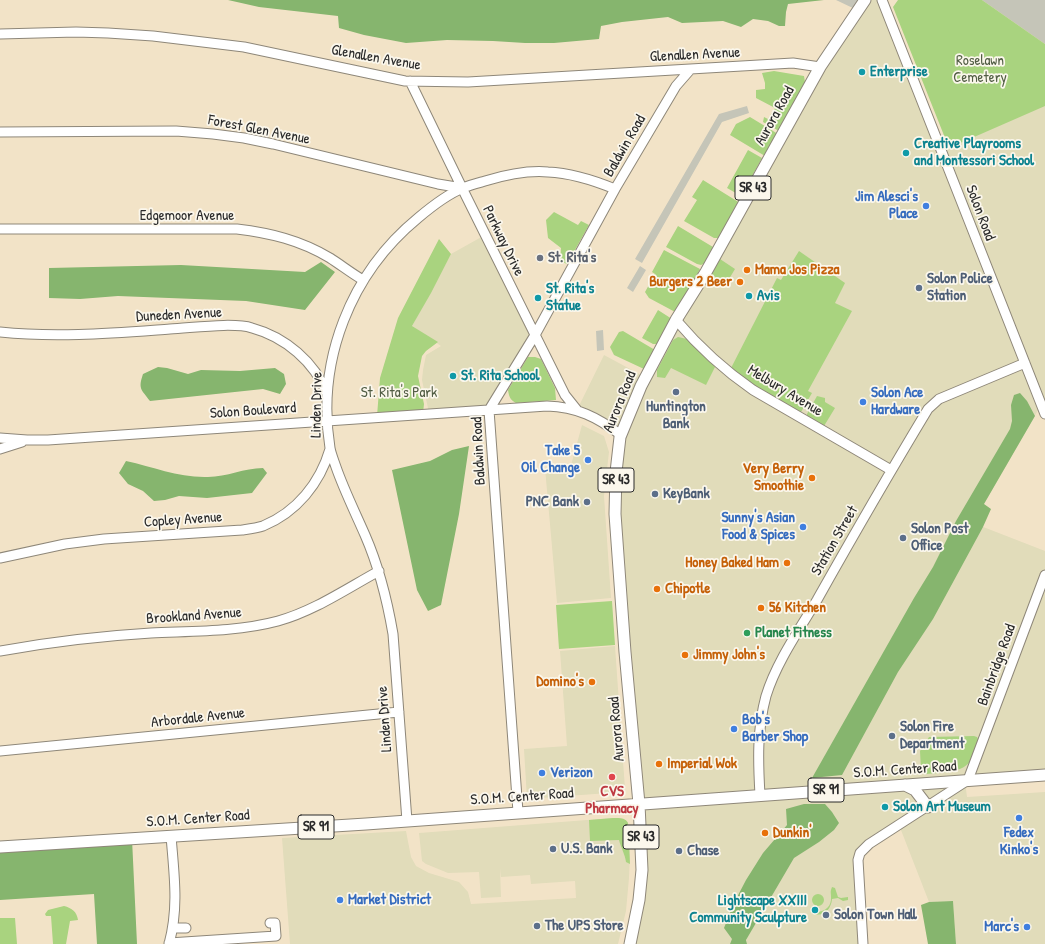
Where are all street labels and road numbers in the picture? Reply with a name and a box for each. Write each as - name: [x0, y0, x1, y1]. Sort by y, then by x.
- street label: Glenallen Avenue: [330, 41, 422, 75]
- street label: Glenallen Avenue: [649, 44, 741, 66]
- street label: Aurora Road: [751, 83, 799, 149]
- street label: Forest Glen Avenue: [207, 111, 311, 149]
- street label: Baldwin Road: [600, 112, 650, 180]
- road number: SR 43: [735, 176, 771, 200]
- street label: Solon Road: [961, 183, 999, 243]
- street label: Parkway Drive: [478, 203, 528, 279]
- street label: Edgemoor Avenue: [140, 207, 234, 225]
- street label: Duneden Avenue: [136, 304, 222, 326]
- street label: Melbury Avenue: [744, 361, 826, 421]
- street label: Aurora Road: [600, 369, 640, 435]
- street label: Linden Drive: [307, 372, 327, 438]
- street label: Solon Boulevard: [209, 399, 297, 423]
- street label: Baldwin Road: [468, 416, 490, 486]
- road number: SR 43: [598, 468, 634, 492]
- street label: Station Street: [808, 503, 862, 579]
- street label: Copley Avenue: [143, 508, 223, 532]
- street label: Brookland Avenue: [146, 604, 242, 628]
- street label: Bainbridge Road: [974, 622, 1020, 708]
- street label: Linden Drive: [374, 685, 396, 753]
- street label: Aurora Road: [605, 696, 629, 762]
- street label: Arbordale Avenue: [150, 704, 246, 732]
- street label: S.O.M. Center Road: [853, 757, 957, 783]
- road number: SR 91: [808, 778, 844, 802]
- street label: S.O.M. Center Road: [470, 784, 574, 810]
- street label: S.O.M. Center Road: [146, 806, 250, 832]
- road number: SR 91: [298, 815, 334, 839]
- road number: SR 43: [623, 825, 659, 849]

